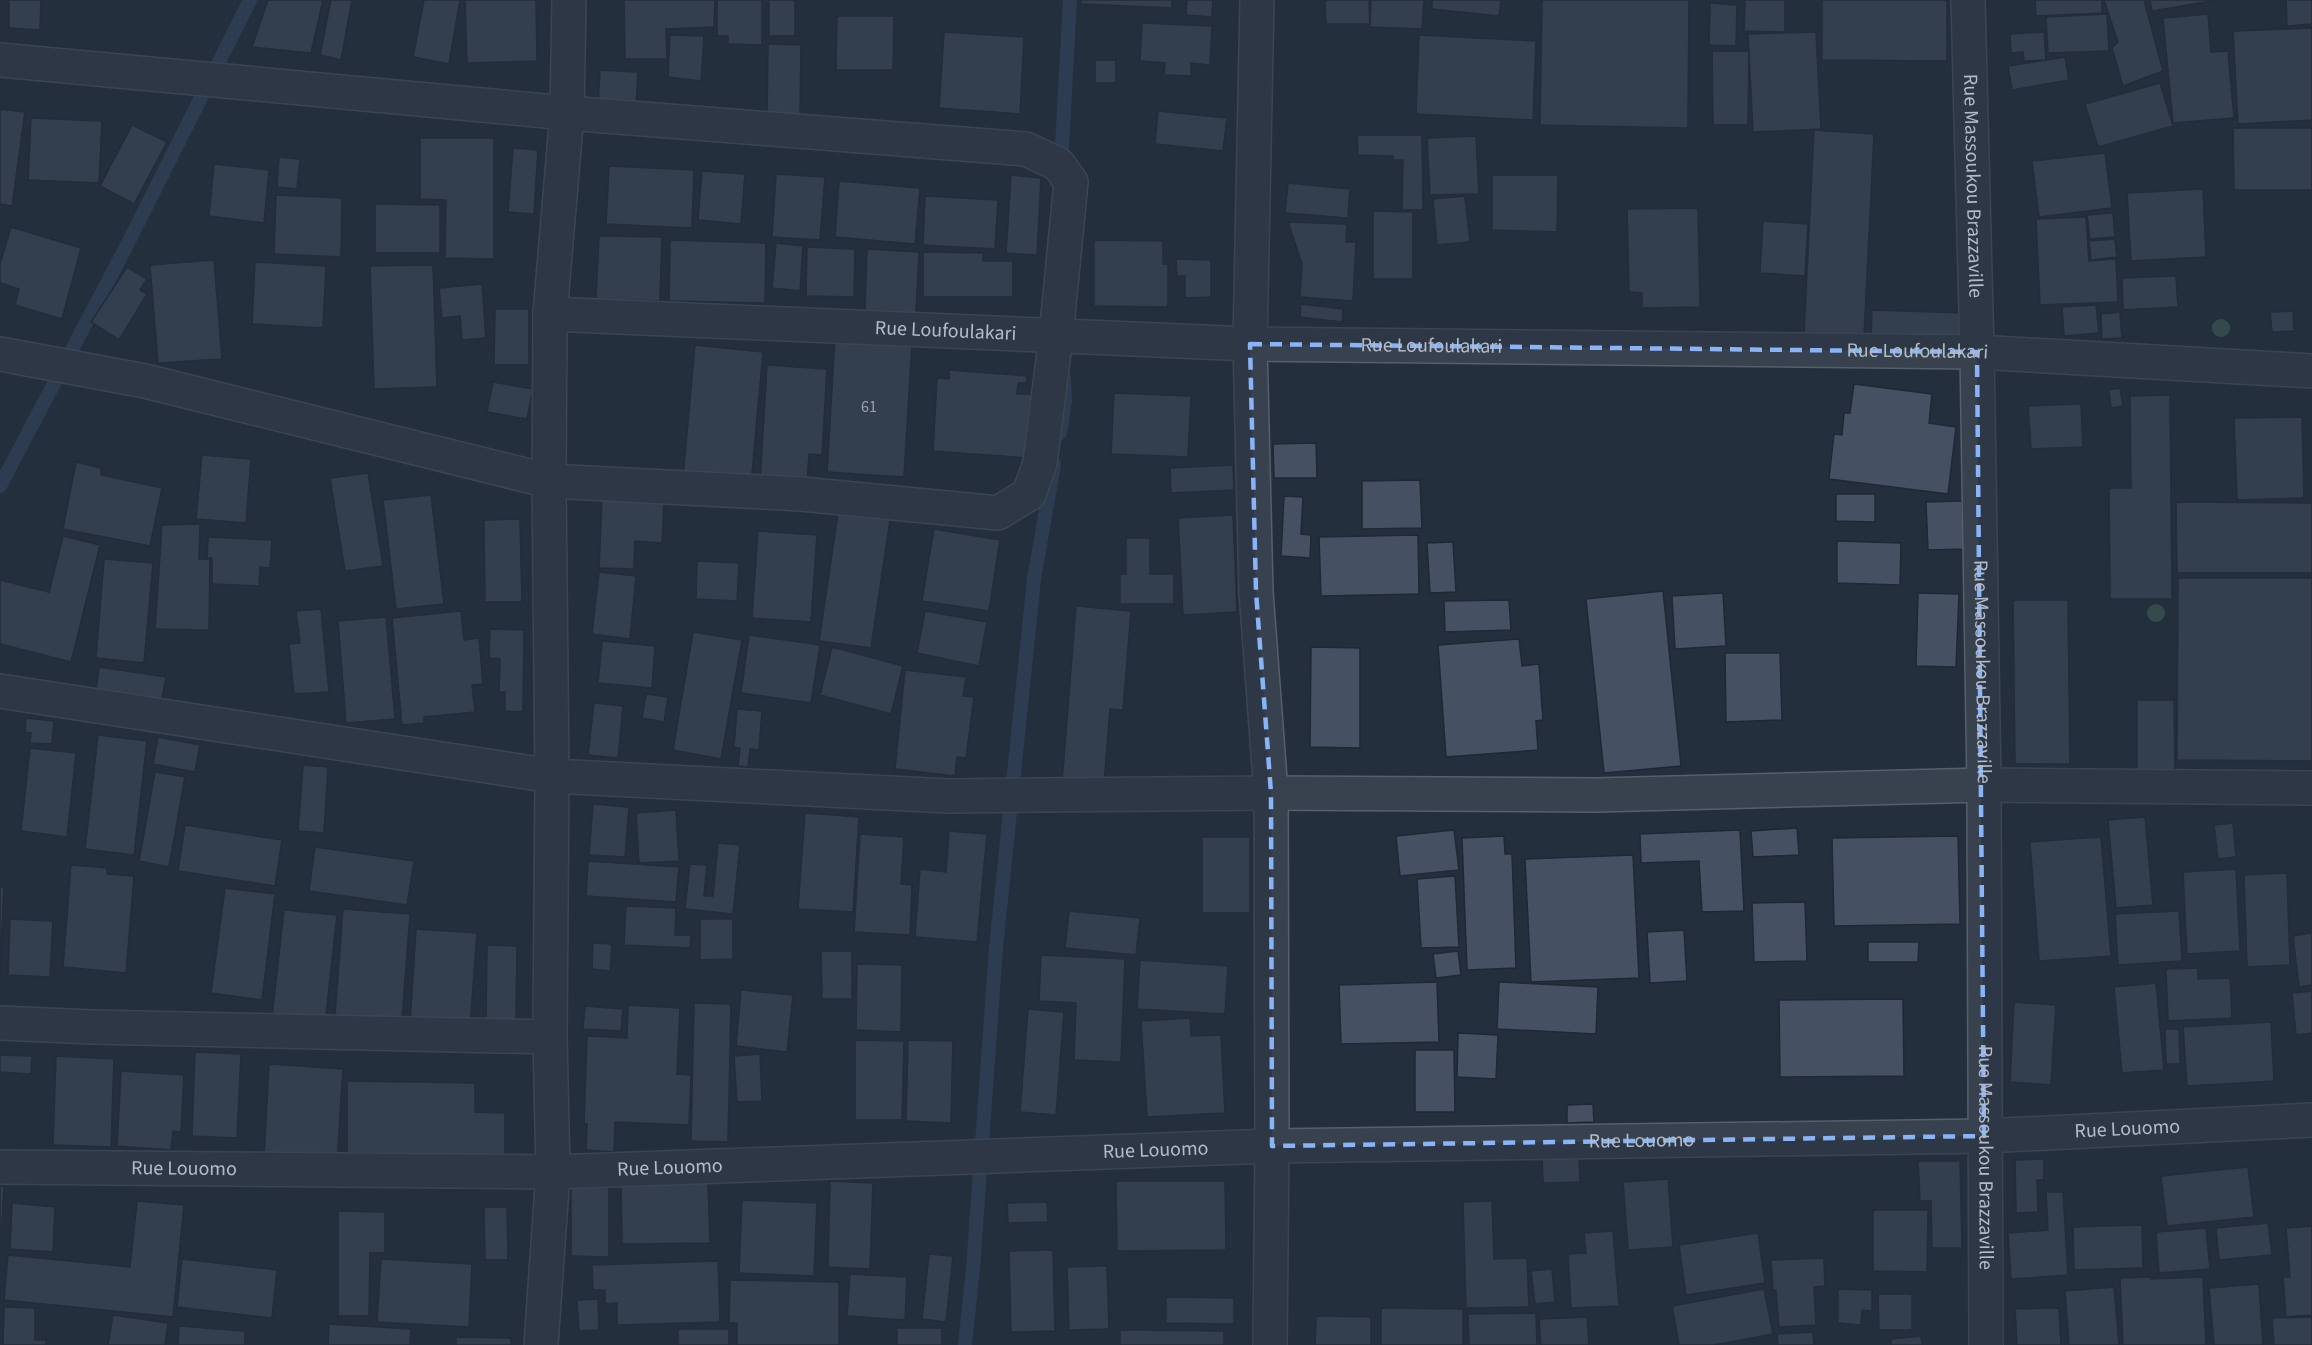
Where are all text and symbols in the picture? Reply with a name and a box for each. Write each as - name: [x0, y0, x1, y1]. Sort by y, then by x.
- street label: Rue Massoukou Brazzaville: [1956, 74, 1990, 298]
- street label: Rue Loufoulakari: [874, 314, 1017, 348]
- street label: Rue Loufoulakari: [1360, 331, 1502, 361]
- street label: Rue Loufoulakari: [1846, 337, 1989, 367]
- house number: 61: [861, 396, 877, 418]
- street label: Rue Massoukou Brazzaville: [1966, 560, 1998, 784]
- street label: Rue Massoukou Brazzaville: [1971, 1046, 2000, 1270]
- street label: Rue Louomo: [2074, 1112, 2181, 1146]
- street label: Rue Louomo: [1588, 1126, 1695, 1156]
- street label: Rue Louomo: [1102, 1134, 1209, 1166]
- street label: Rue Louomo: [617, 1152, 723, 1184]
- street label: Rue Louomo: [131, 1154, 237, 1183]

